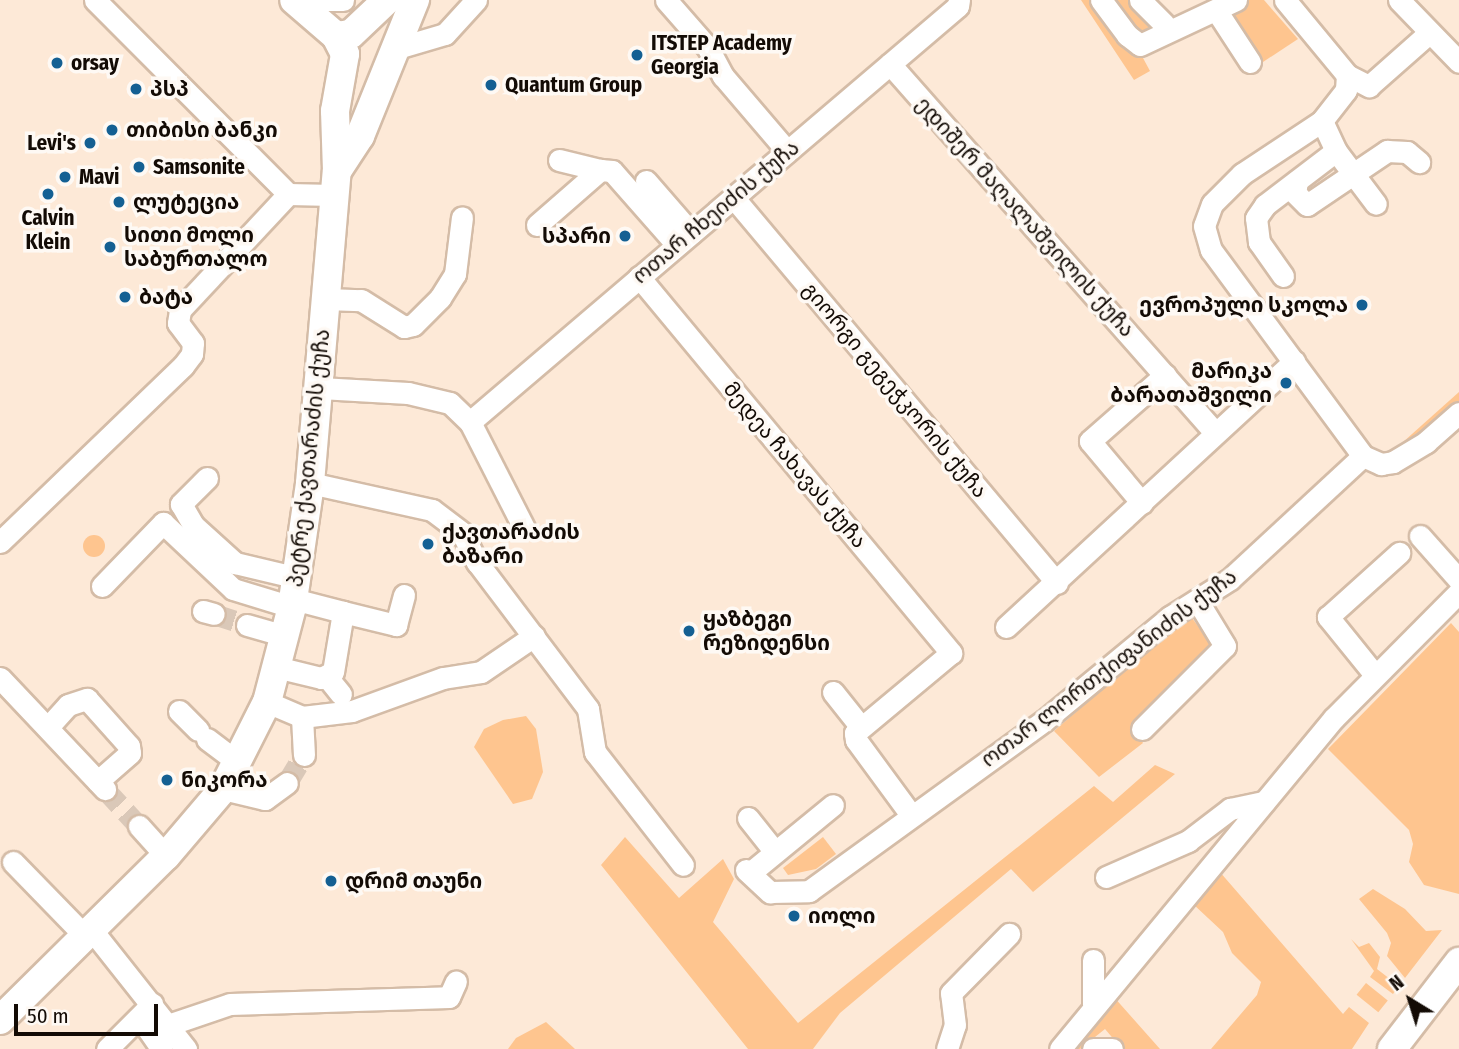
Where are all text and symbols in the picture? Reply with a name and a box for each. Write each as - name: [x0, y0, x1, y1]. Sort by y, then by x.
- place label: ITSTEP Academy Georgia: [651, 30, 792, 80]
- marker: ITSTEP Academy Georgia: [629, 47, 645, 63]
- place label: orsay: [71, 50, 119, 76]
- marker: orsay: [49, 55, 65, 71]
- place label: Quantum Group: [505, 72, 642, 98]
- place label: პსპ: [150, 76, 189, 102]
- marker: Quantum Group: [483, 77, 499, 93]
- marker: პსპ: [128, 81, 144, 97]
- street label: ედიშერ მაღალაშვილის ქუჩა: [910, 92, 1140, 342]
- place label: თიბისი ბანკი: [126, 117, 278, 143]
- marker: თიბისი ბანკი: [104, 122, 120, 138]
- place label: Levi's: [27, 130, 76, 156]
- marker: Levi's: [82, 135, 98, 151]
- street label: ოთარ ჩხეიძის ქუჩა: [628, 135, 804, 289]
- place label: Samsonite: [153, 154, 245, 180]
- marker: Samsonite: [131, 159, 147, 175]
- place label: Mavi: [79, 164, 120, 190]
- marker: Mavi: [57, 169, 73, 185]
- marker: Calvin Klein: [40, 186, 56, 202]
- place label: ლუტეცია: [133, 189, 239, 215]
- marker: ლუტეცია: [111, 194, 127, 210]
- place label: Calvin Klein: [22, 205, 74, 255]
- place label: სითი მოლი საბურთალო: [124, 222, 267, 272]
- place label: სპარი: [542, 223, 611, 249]
- marker: სპარი: [617, 228, 633, 244]
- marker: სითი მოლი საბურთალო: [102, 239, 118, 255]
- street label: გიორგი გეგეჭკორის ქუჩა: [797, 277, 993, 503]
- place label: ბატა: [139, 284, 193, 310]
- marker: ბატა: [117, 289, 133, 305]
- place label: ევროპული სკოლა: [1139, 292, 1348, 318]
- marker: ევროპული სკოლა: [1354, 297, 1370, 313]
- street label: პეტრე ქავთარაძის ქუჩა: [283, 328, 335, 588]
- place label: მარიკა ბარათაშვილი: [1110, 358, 1272, 408]
- marker: მარიკა ბარათაშვილი: [1278, 375, 1294, 391]
- street label: მედეა ჩახავას ქუჩა: [718, 377, 872, 553]
- place label: ქავთარაძის ბაზარი: [442, 519, 580, 569]
- marker: ქავთარაძის ბაზარი: [420, 536, 436, 552]
- street label: ოთარ ლორთქიფანიძის ქუჩა: [976, 564, 1242, 772]
- place label: ყაზბეგი რეზიდენსი: [703, 606, 830, 656]
- marker: ყაზბეგი რეზიდენსი: [681, 623, 697, 639]
- place label: ნიკორა: [181, 767, 268, 793]
- marker: ნიკორა: [159, 772, 175, 788]
- place label: დრიმ თაუნი: [345, 868, 482, 894]
- marker: დრიმ თაუნი: [323, 873, 339, 889]
- place label: იოლი: [808, 903, 875, 929]
- marker: იოლი: [786, 908, 802, 924]
- north arrow: [1375, 965, 1445, 1035]
- text: N: [1385, 970, 1408, 996]
- scale bar: [18, 990, 161, 1034]
- text: 50 m: [27, 1003, 69, 1029]

